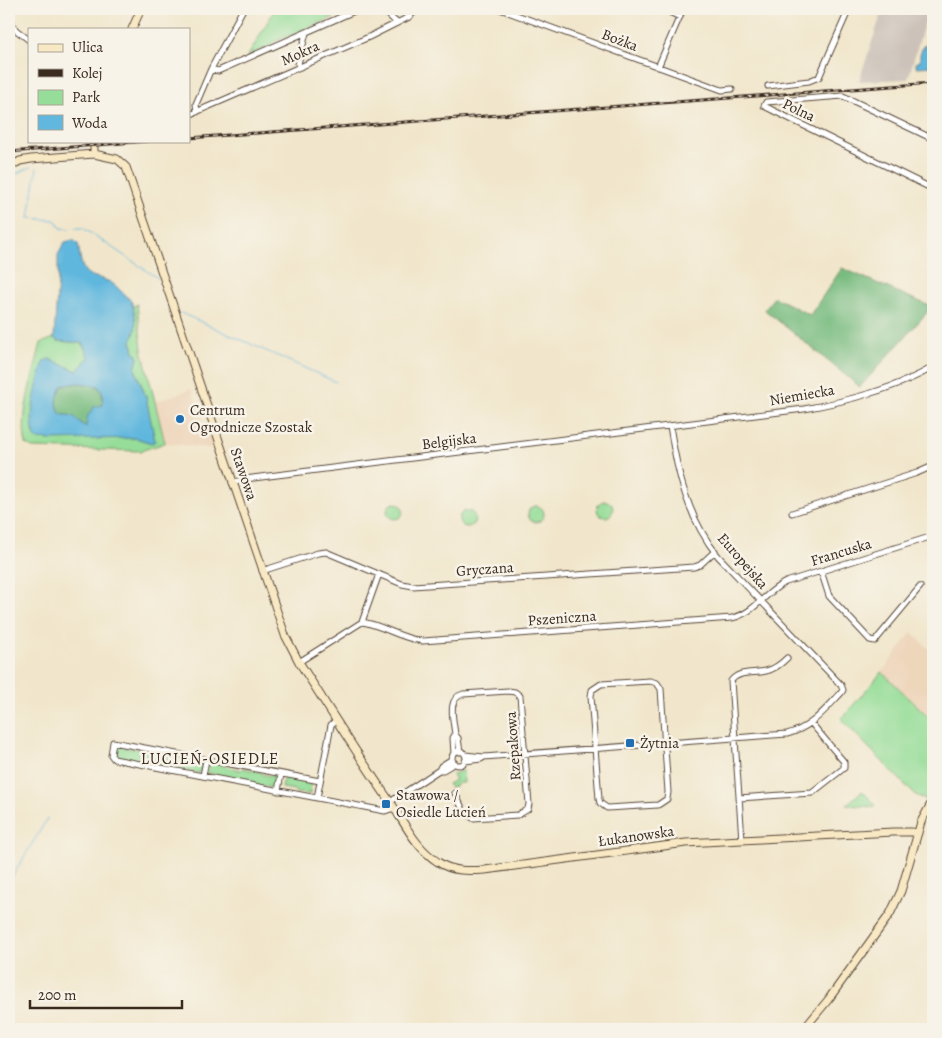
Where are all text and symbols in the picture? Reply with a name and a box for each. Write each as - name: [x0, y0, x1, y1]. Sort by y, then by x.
- street label: Bożka: [599, 24, 641, 56]
- legend: [28, 28, 190, 142]
- street label: Mokra: [278, 36, 322, 70]
- text: Ulica: [72, 37, 103, 57]
- text: Kolej: [72, 63, 103, 83]
- text: Park: [72, 87, 101, 107]
- street label: Polna: [779, 94, 819, 126]
- text: Woda: [71, 113, 107, 133]
- street label: Niemiecka: [768, 379, 836, 411]
- place label: Centrum Ogrodnicze Szostak: [190, 400, 313, 437]
- marker: Centrum Ogrodnicze Szostak: [174, 413, 186, 425]
- street label: Belgijska: [421, 428, 477, 454]
- street label: Stawowa: [226, 445, 262, 503]
- street label: Europejska: [713, 529, 773, 593]
- street label: Francuska: [808, 533, 874, 571]
- street label: Gryczana: [456, 557, 514, 581]
- street label: Pszeniczna: [527, 606, 597, 630]
- street label: Rzepakowa: [501, 711, 525, 781]
- place label: Żytnia: [640, 733, 679, 753]
- marker: Żytnia: [624, 737, 636, 749]
- district label: LUCIEŃ-OSIEDLE: [141, 748, 279, 770]
- place label: Stawowa / Osiedle Lucień: [396, 785, 486, 822]
- marker: Stawowa / Osiedle Lucień: [380, 798, 392, 810]
- street label: Łukanowska: [597, 821, 675, 851]
- scale bar: [30, 978, 182, 1010]
- text: 200 m: [38, 985, 77, 1005]

